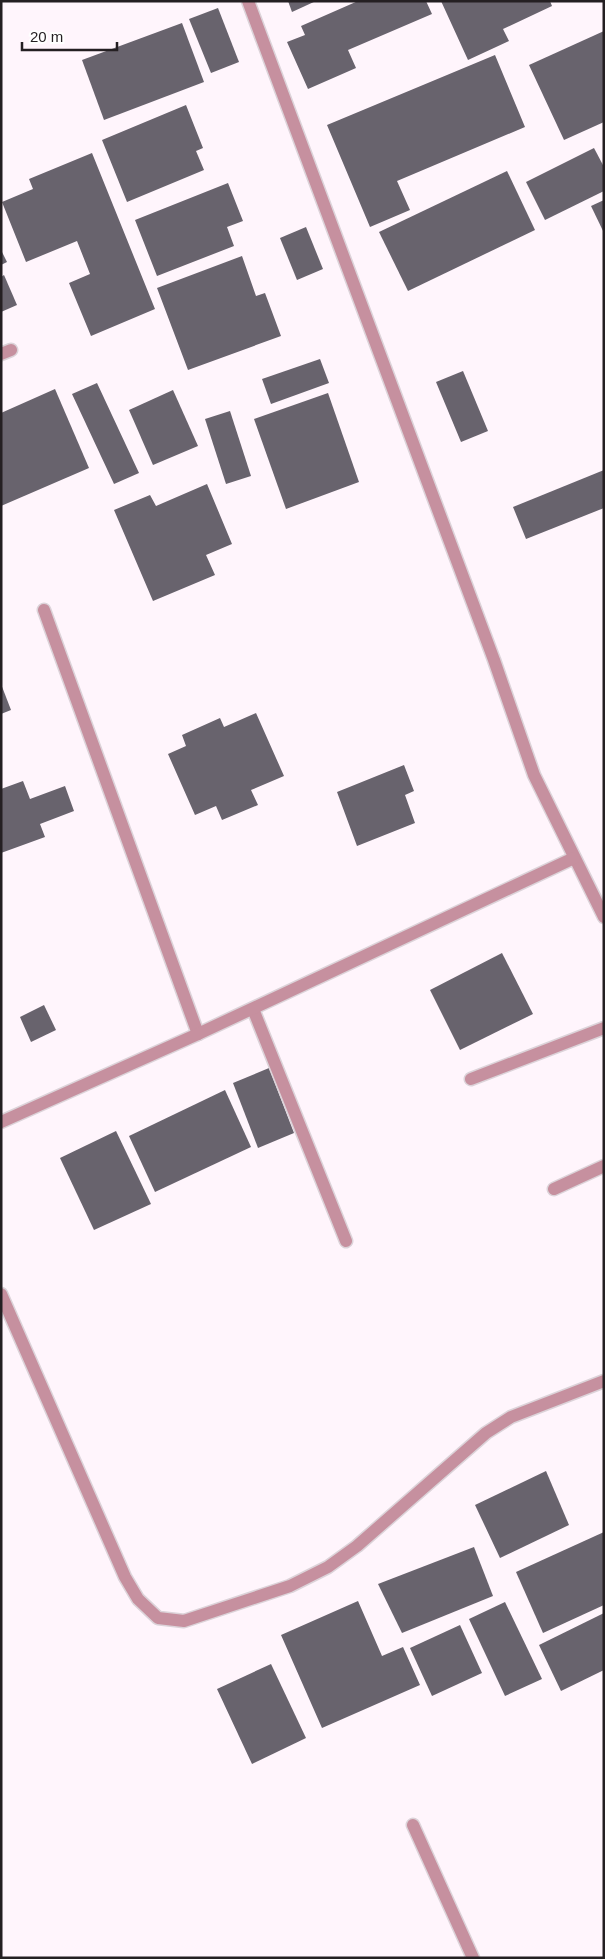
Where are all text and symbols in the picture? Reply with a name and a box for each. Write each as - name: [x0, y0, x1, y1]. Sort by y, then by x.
- scale bar: [22, 20, 118, 52]
- text: 20 m: [30, 28, 63, 45]

